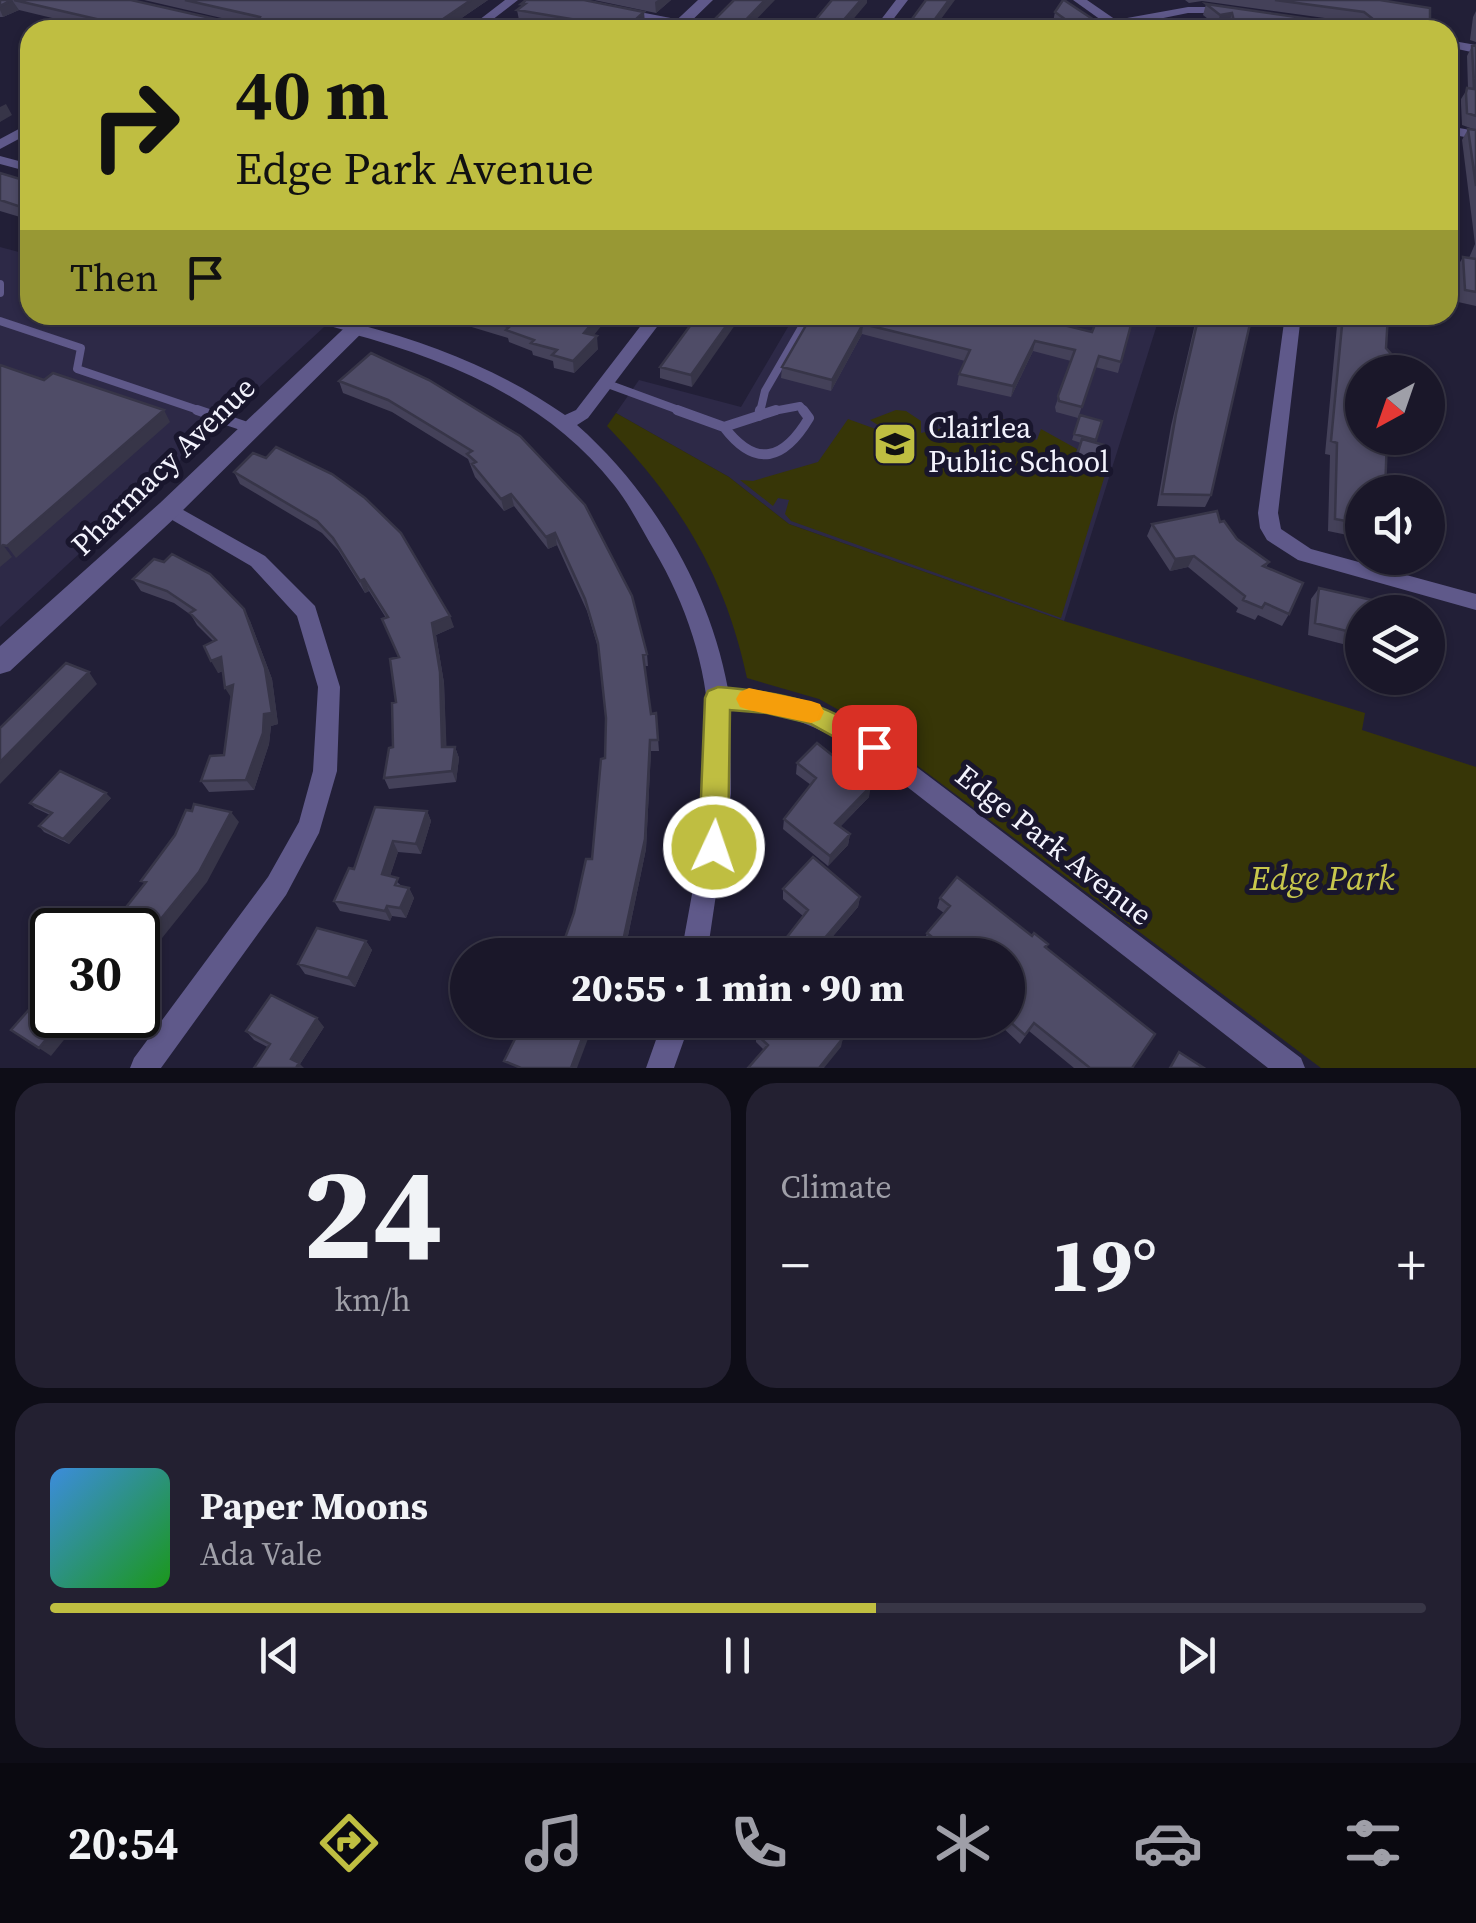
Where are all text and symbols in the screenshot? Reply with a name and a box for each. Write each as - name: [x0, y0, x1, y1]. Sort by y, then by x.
- text: 40 m: [235, 46, 389, 142]
- icon: right: [70, 60, 200, 190]
- text: Edge Park Avenue: [235, 137, 594, 199]
- icon: arrive: [178, 250, 233, 305]
- text: Then: [70, 252, 158, 304]
- north arrow: [1345, 355, 1445, 455]
- map controls: [1345, 355, 1445, 695]
- street label: Pharmacy Avenue: [62, 367, 264, 565]
- place label: Clairlea Public School: [928, 407, 1109, 482]
- school or university icon: Clairlea Public School: [872, 421, 918, 467]
- button: sound: [1345, 475, 1445, 575]
- button: layers: [1345, 595, 1445, 695]
- pin: [832, 705, 917, 790]
- icon: arrive: [847, 720, 902, 775]
- street label: Edge Park Avenue: [947, 755, 1161, 935]
- position arrow: [662, 795, 766, 899]
- park label: Edge Park: [1249, 854, 1395, 902]
- speed limit sign: 30: [30, 908, 160, 1038]
- text: 20:55 · 1 min · 90 m: [571, 962, 904, 1014]
- text: 24: [302, 1123, 443, 1302]
- text: Climate: [781, 1165, 892, 1209]
- text: 19°: [1050, 1213, 1157, 1316]
- text: −: [781, 1227, 810, 1302]
- text: +: [1397, 1227, 1426, 1302]
- text: km/h: [335, 1278, 411, 1322]
- text: Paper Moons: [200, 1480, 428, 1532]
- text: Ada Vale: [200, 1532, 322, 1576]
- icon: previous: [252, 1628, 307, 1683]
- icon: pause: [710, 1628, 765, 1683]
- icon: next: [1169, 1628, 1224, 1683]
- icon: directions: [314, 1808, 384, 1878]
- icon: music: [519, 1808, 589, 1878]
- icon: phone: [724, 1808, 794, 1878]
- icon: climate: [928, 1808, 998, 1878]
- icon: car: [1133, 1808, 1203, 1878]
- icon: filters: [1338, 1808, 1408, 1878]
- text: 20:54: [67, 1812, 179, 1874]

